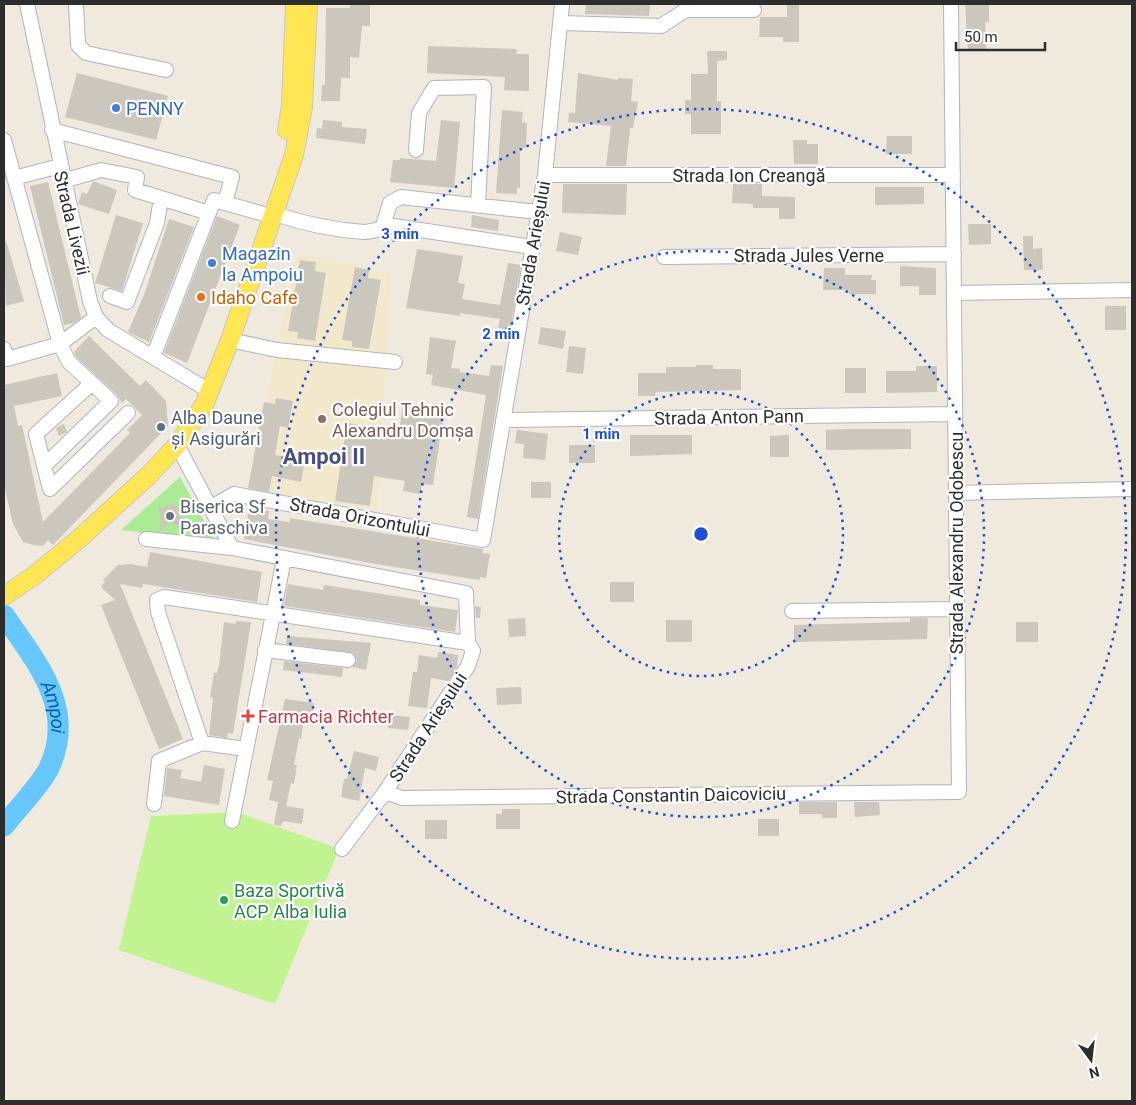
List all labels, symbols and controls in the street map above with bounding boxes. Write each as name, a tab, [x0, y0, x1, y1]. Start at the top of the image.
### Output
scale bar	[956, 20, 1045, 52]
text: 50 m	[964, 28, 998, 46]
place label: PENNY	[126, 98, 184, 119]
marker: PENNY	[110, 102, 122, 114]
street label: Strada Ion Creangă	[673, 165, 825, 186]
street label: Strada Livezii	[50, 169, 94, 277]
street label: Strada Arieșului	[512, 179, 555, 307]
text: 3 min	[381, 225, 419, 243]
place label: Magazin la Ampoiu	[222, 243, 303, 285]
street label: Strada Jules Verne	[734, 245, 884, 266]
marker: Magazin la Ampoiu	[206, 257, 218, 269]
place label: Idaho Cafe	[211, 287, 298, 308]
marker: Idaho Cafe	[195, 291, 207, 303]
text: 2 min	[482, 325, 520, 343]
place label: Colegiul Tehnic Alexandru Domșa	[332, 399, 474, 442]
street label: Strada Anton Pann	[654, 405, 804, 429]
place label: Alba Daune și Asigurări	[171, 407, 263, 450]
marker: Colegiul Tehnic Alexandru Domșa	[316, 413, 328, 425]
marker: Alba Daune și Asigurări	[155, 421, 167, 433]
text: 1 min	[582, 425, 620, 443]
street label: Strada Alexandru Odobescu	[946, 432, 967, 654]
district label: Ampoi II	[283, 444, 365, 469]
street label: Strada Orizontului	[288, 493, 432, 541]
place label: Biserica Sf Paraschiva	[180, 496, 268, 538]
marker: Biserica Sf Paraschiva	[164, 510, 176, 522]
centre of rings	[692, 525, 710, 543]
street label: Strada Arieșului	[385, 668, 472, 786]
water label: Ampoi	[36, 676, 70, 734]
place label: Farmacia Richter	[258, 706, 394, 727]
marker: Farmacia Richter	[242, 710, 254, 722]
street label: Strada Constantin Daicoviciu	[556, 782, 786, 808]
place label: Baza Sportivă ACP Alba Iulia	[234, 880, 347, 922]
marker: Baza Sportivă ACP Alba Iulia	[218, 894, 230, 906]
north arrow	[1066, 1035, 1116, 1085]
text: N	[1088, 1064, 1101, 1082]

